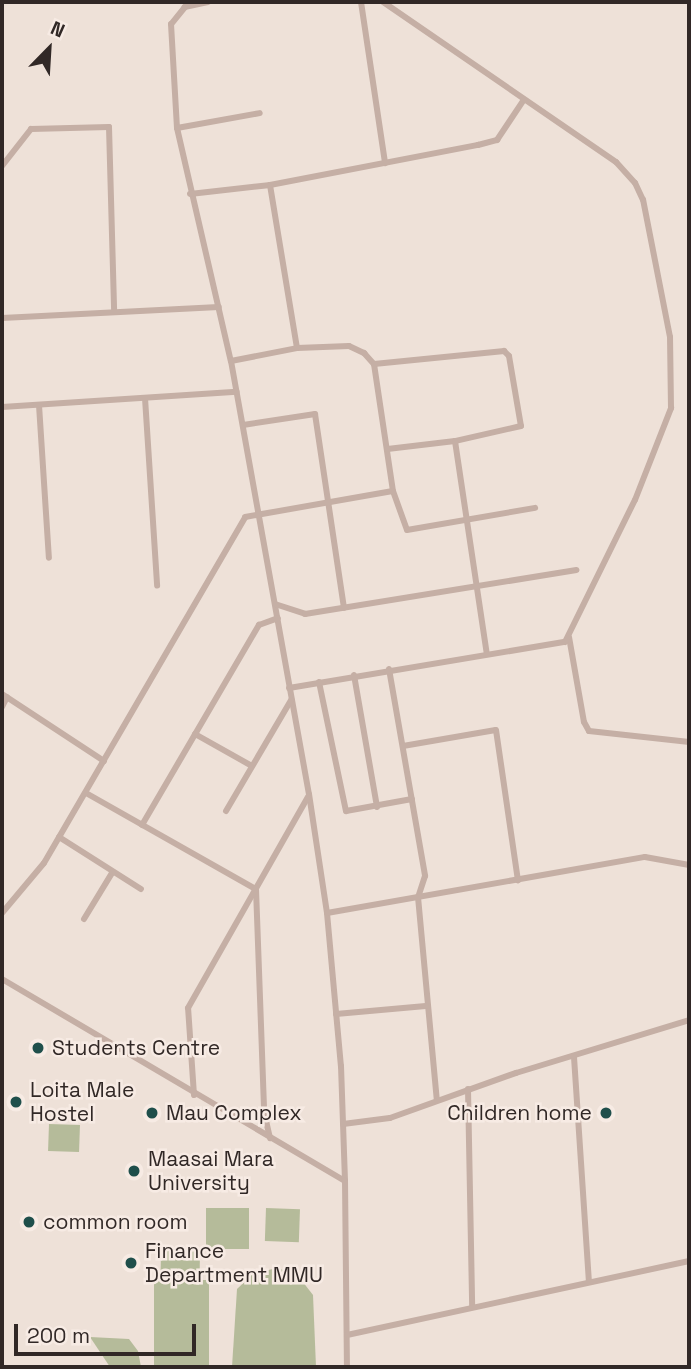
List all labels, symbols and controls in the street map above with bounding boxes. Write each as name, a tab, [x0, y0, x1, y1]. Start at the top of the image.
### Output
north arrow	[14, 14, 84, 84]
text: N	[47, 15, 69, 43]
place label: Students Centre	[52, 1035, 220, 1061]
marker: Students Centre	[30, 1040, 46, 1056]
place label: Loita Male Hostel	[30, 1077, 134, 1127]
marker: Loita Male Hostel	[8, 1094, 24, 1110]
place label: Mau Complex	[166, 1100, 302, 1126]
place label: Children home	[447, 1100, 592, 1126]
marker: Mau Complex	[144, 1105, 160, 1121]
marker: Children home	[598, 1105, 614, 1121]
place label: Maasai Mara University	[148, 1146, 274, 1196]
marker: Maasai Mara University	[126, 1163, 142, 1179]
place label: common room	[43, 1209, 187, 1235]
marker: common room	[21, 1214, 37, 1230]
place label: Finance Department MMU	[145, 1238, 323, 1288]
marker: Finance Department MMU	[123, 1255, 139, 1271]
scale bar	[18, 1310, 200, 1354]
text: 200 m	[27, 1322, 90, 1349]

